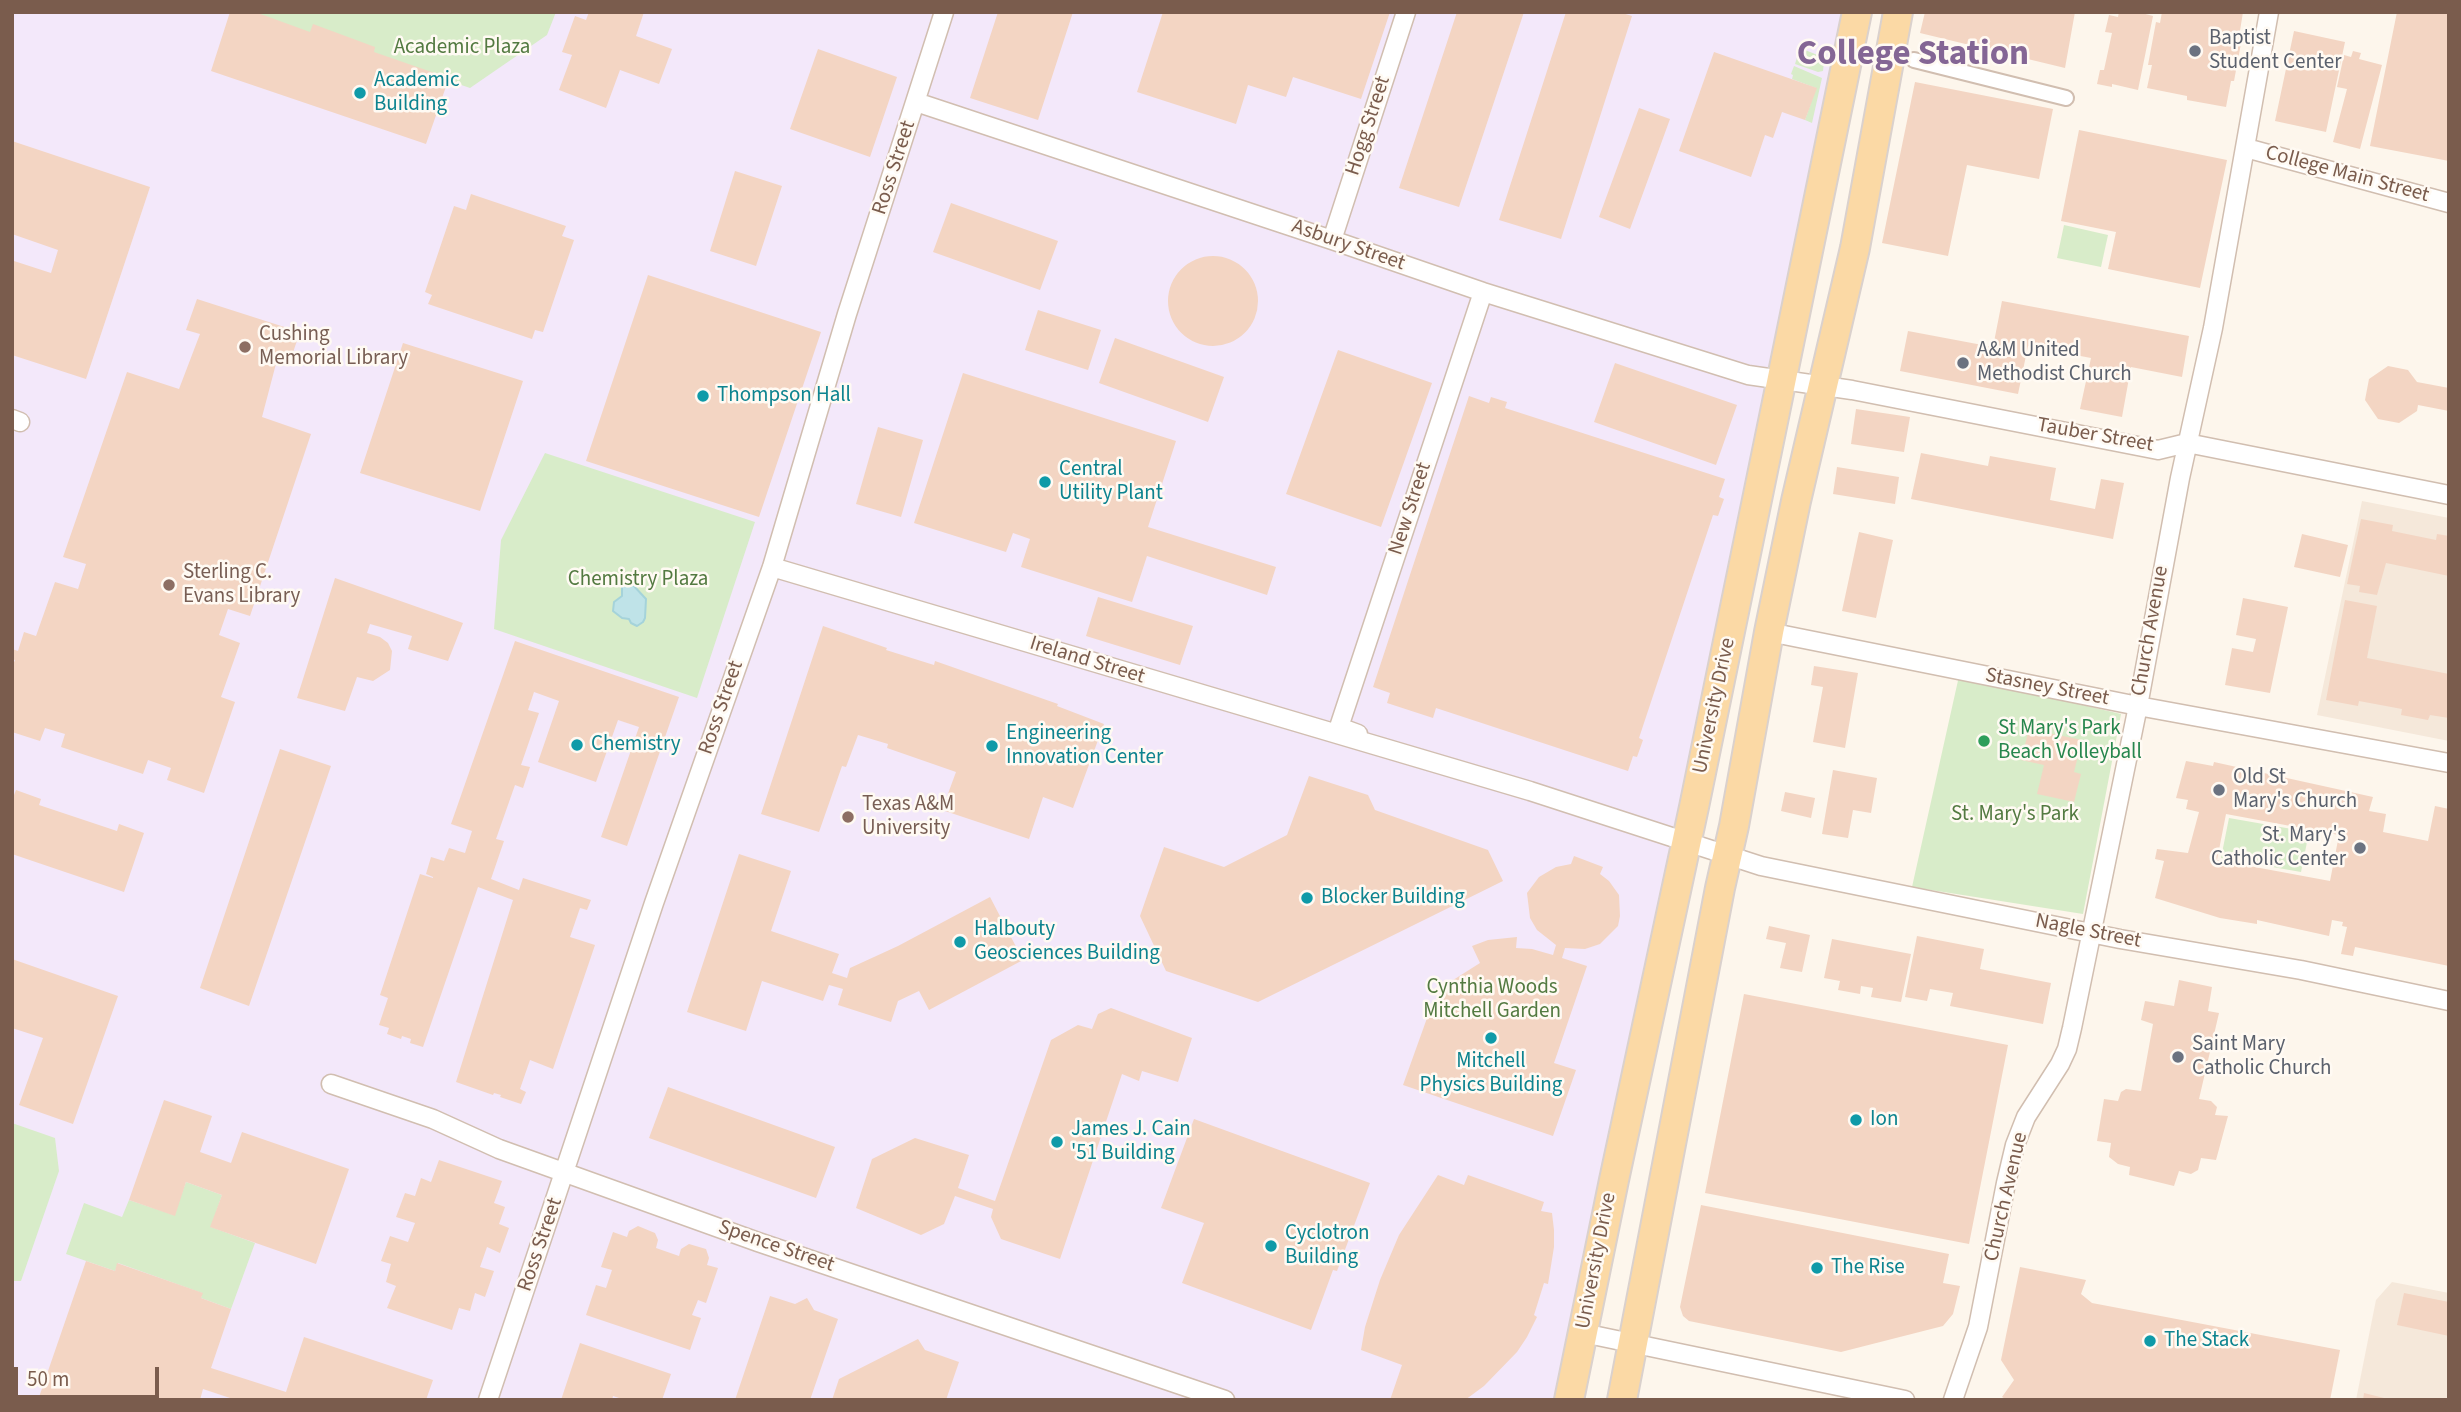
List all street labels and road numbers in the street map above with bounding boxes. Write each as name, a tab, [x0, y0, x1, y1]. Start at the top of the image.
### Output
street label: Hogg Street	[1341, 73, 1397, 179]
street label: Ross Street	[868, 118, 922, 218]
street label: College Main Street	[2262, 141, 2432, 209]
street label: Asbury Street	[1288, 215, 1408, 277]
street label: Tauber Street	[2035, 413, 2155, 459]
street label: New Street	[1384, 459, 1438, 559]
street label: Church Avenue	[2127, 564, 2175, 698]
street label: Ireland Street	[1026, 632, 1148, 690]
street label: University Drive	[1688, 636, 1742, 776]
street label: Ross Street	[694, 658, 750, 758]
street label: Stasney Street	[1983, 664, 2111, 712]
street label: Nagle Street	[2033, 909, 2143, 955]
street label: Church Avenue	[1980, 1130, 2034, 1264]
street label: University Drive	[1571, 1191, 1623, 1331]
street label: Ross Street	[513, 1195, 569, 1295]
street label: Spence Street	[715, 1215, 837, 1279]

